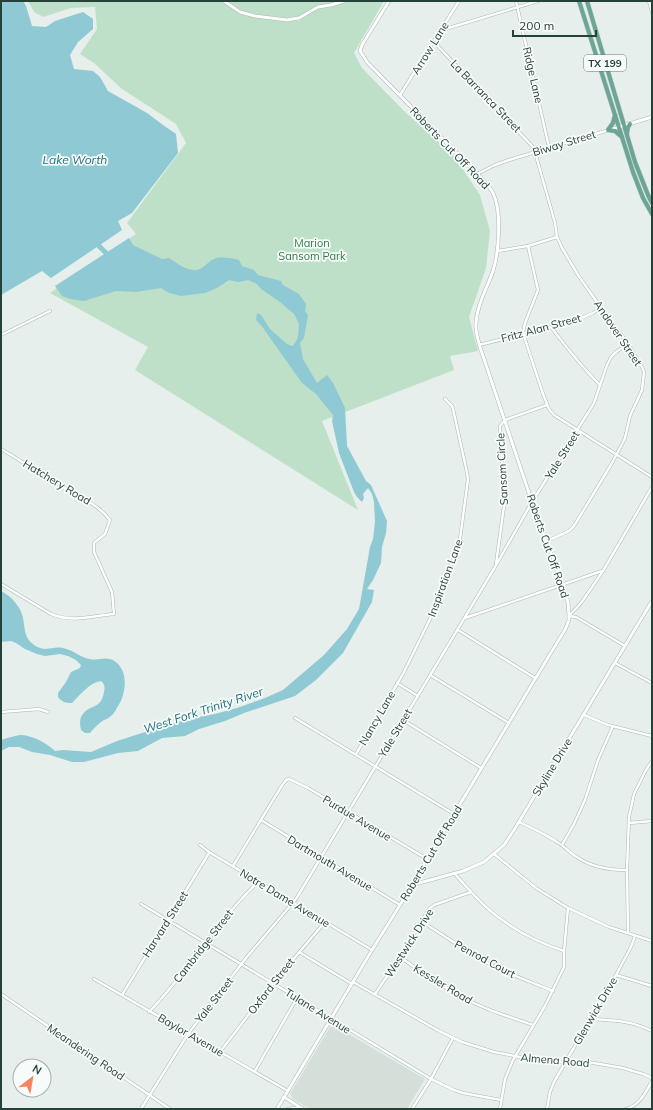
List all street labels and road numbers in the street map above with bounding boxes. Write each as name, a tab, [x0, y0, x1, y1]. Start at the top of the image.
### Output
street label: Arrow Lane	[408, 19, 452, 77]
street label: Ridge Lane	[520, 45, 546, 105]
road number: TX 199	[584, 55, 626, 71]
street label: La Barranca Street	[448, 57, 524, 135]
street label: Roberts Cut Off Road	[407, 104, 493, 192]
street label: Biway Street	[531, 127, 597, 159]
street label: Andover Street	[591, 297, 645, 369]
street label: Fritz Alan Street	[500, 311, 583, 345]
street label: Yale Street	[541, 428, 582, 483]
street label: Sansom Circle	[493, 433, 511, 505]
street label: Hatchery Road	[21, 456, 93, 508]
street label: Roberts Cut Off Road	[524, 492, 572, 600]
street label: Inspiration Lane	[424, 537, 466, 619]
street label: Nancy Lane	[356, 688, 398, 748]
street label: Yale Street	[374, 706, 415, 761]
street label: Skyline Drive	[529, 735, 575, 799]
street label: Purdue Avenue	[320, 792, 394, 844]
street label: Roberts Cut Off Road	[397, 803, 465, 903]
street label: Dartmouth Avenue	[285, 832, 375, 894]
street label: Notre Dame Avenue	[237, 866, 333, 930]
street label: Harvard Street	[139, 888, 191, 960]
street label: Cambridge Street	[170, 906, 236, 986]
street label: Westwick Drive	[381, 906, 437, 980]
street label: Penrod Court	[452, 937, 518, 981]
street label: Oxford Street	[245, 955, 298, 1017]
street label: Kessler Road	[411, 961, 475, 1007]
street label: Yale Street	[191, 974, 236, 1027]
street label: Glenwick Drive	[570, 975, 620, 1047]
street label: Tulane Avenue	[282, 985, 354, 1037]
street label: Baylor Avenue	[155, 1010, 227, 1060]
street label: Meandering Road	[45, 1021, 127, 1083]
street label: Almena Road	[520, 1050, 590, 1070]

